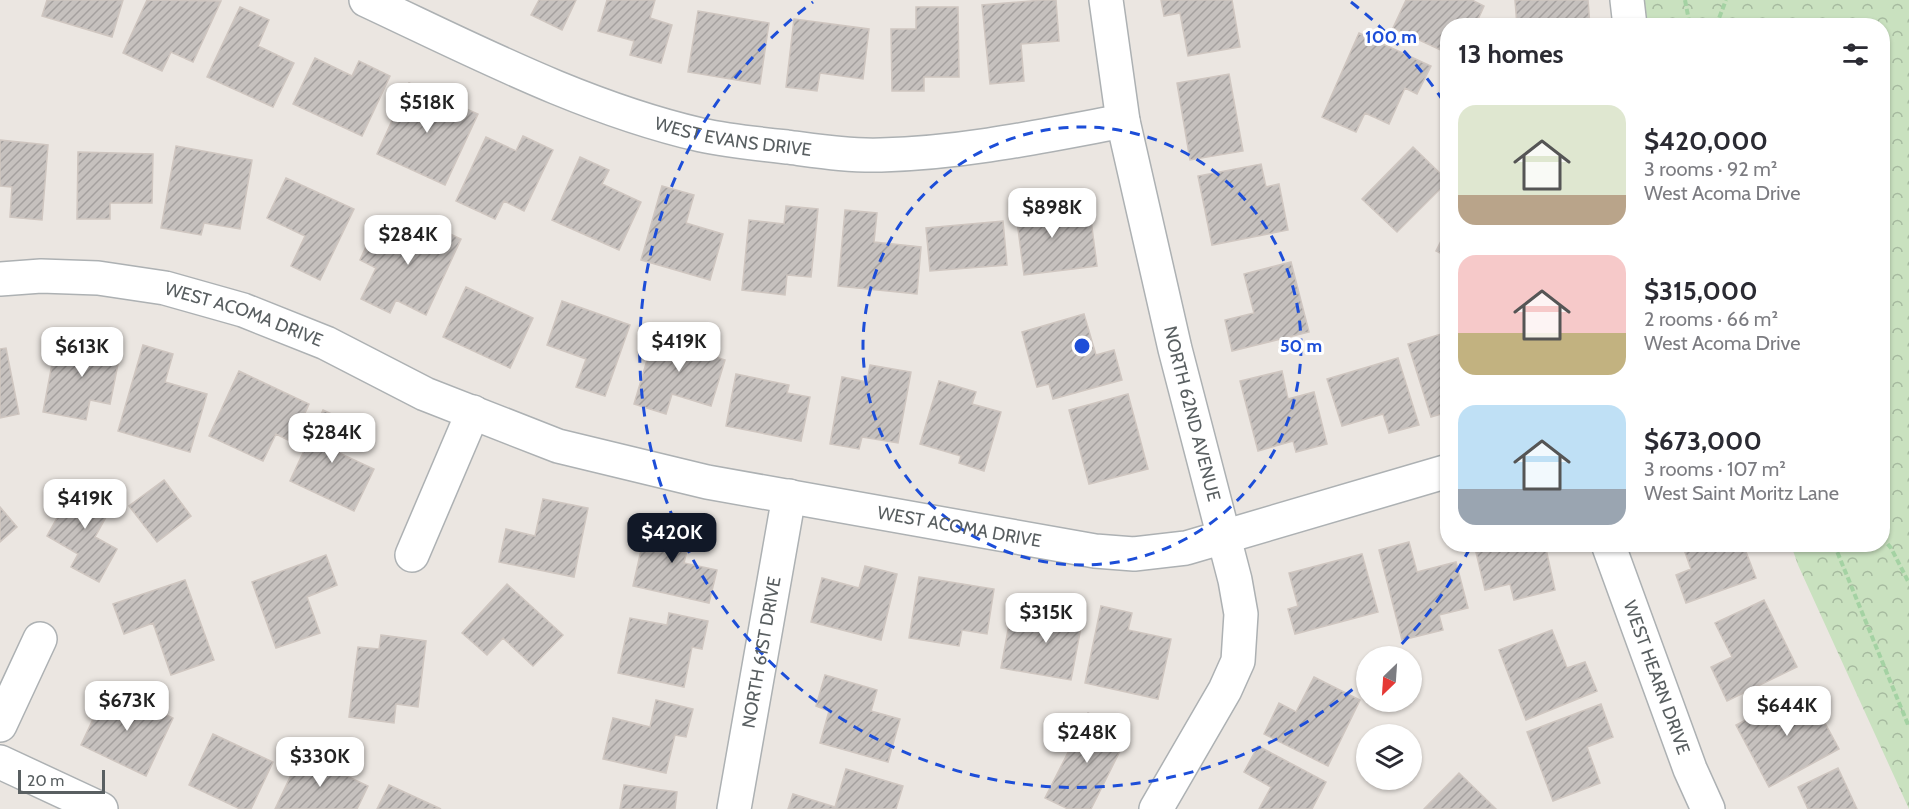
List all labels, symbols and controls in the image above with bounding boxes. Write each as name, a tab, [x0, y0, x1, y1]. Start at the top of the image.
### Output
text: 100 m	[1365, 26, 1417, 48]
text: 13 homes	[1458, 38, 1564, 70]
icon: filters	[1839, 38, 1872, 71]
pin: $518K	[385, 83, 469, 134]
text: $518K	[400, 90, 454, 114]
street label: WEST EVANS DRIVE	[652, 112, 813, 161]
text: $420,000	[1644, 125, 1768, 157]
icon: home	[1506, 129, 1578, 201]
text: 3 rooms · 92 m²	[1644, 157, 1777, 181]
text: West Acoma Drive	[1644, 181, 1800, 205]
pin: $898K	[1010, 188, 1094, 239]
text: $898K	[1022, 195, 1082, 219]
pin: $284K	[366, 215, 450, 266]
text: $284K	[378, 222, 438, 246]
text: $315,000	[1644, 275, 1758, 307]
street label: WEST ACOMA DRIVE	[162, 277, 326, 352]
icon: home	[1506, 279, 1578, 351]
text: 2 rooms · 66 m²	[1644, 307, 1778, 331]
pin: $419K	[637, 322, 721, 373]
street label: NORTH 62ND AVENUE	[1159, 324, 1225, 504]
pin: $613K	[40, 327, 124, 378]
text: $419K	[651, 329, 707, 353]
text: West Acoma Drive	[1644, 331, 1800, 355]
text: $613K	[55, 334, 109, 358]
text: 50 m	[1280, 335, 1322, 357]
centre of rings	[1072, 336, 1092, 356]
pin: $284K	[290, 413, 374, 464]
text: $284K	[302, 420, 362, 444]
text: $673,000	[1644, 425, 1762, 457]
icon: home	[1506, 429, 1578, 501]
text: 3 rooms · 107 m²	[1644, 457, 1786, 481]
pin: $419K	[43, 479, 127, 530]
text: West Saint Moritz Lane	[1644, 481, 1839, 505]
text: $419K	[57, 486, 113, 510]
street label: WEST ACOMA DRIVE	[876, 502, 1043, 552]
pin: $420K	[630, 513, 714, 564]
text: $420K	[641, 520, 703, 544]
street label: NORTH 61ST DRIVE	[737, 575, 786, 730]
pin: $315K	[1004, 593, 1088, 644]
street label: WEST HEARN DRIVE	[1619, 597, 1695, 757]
text: $315K	[1019, 600, 1073, 624]
north arrow	[1356, 646, 1422, 712]
map controls	[1356, 646, 1422, 790]
pin: $673K	[85, 681, 169, 732]
pin: $644K	[1745, 686, 1829, 737]
text: $673K	[99, 688, 155, 712]
text: $644K	[1757, 693, 1817, 717]
pin: $248K	[1045, 713, 1129, 764]
text: $248K	[1057, 720, 1117, 744]
button: layers	[1356, 724, 1422, 790]
pin: $330K	[278, 737, 362, 788]
text: $330K	[290, 744, 350, 768]
scale bar	[18, 767, 105, 794]
text: 20 m	[27, 771, 64, 790]

